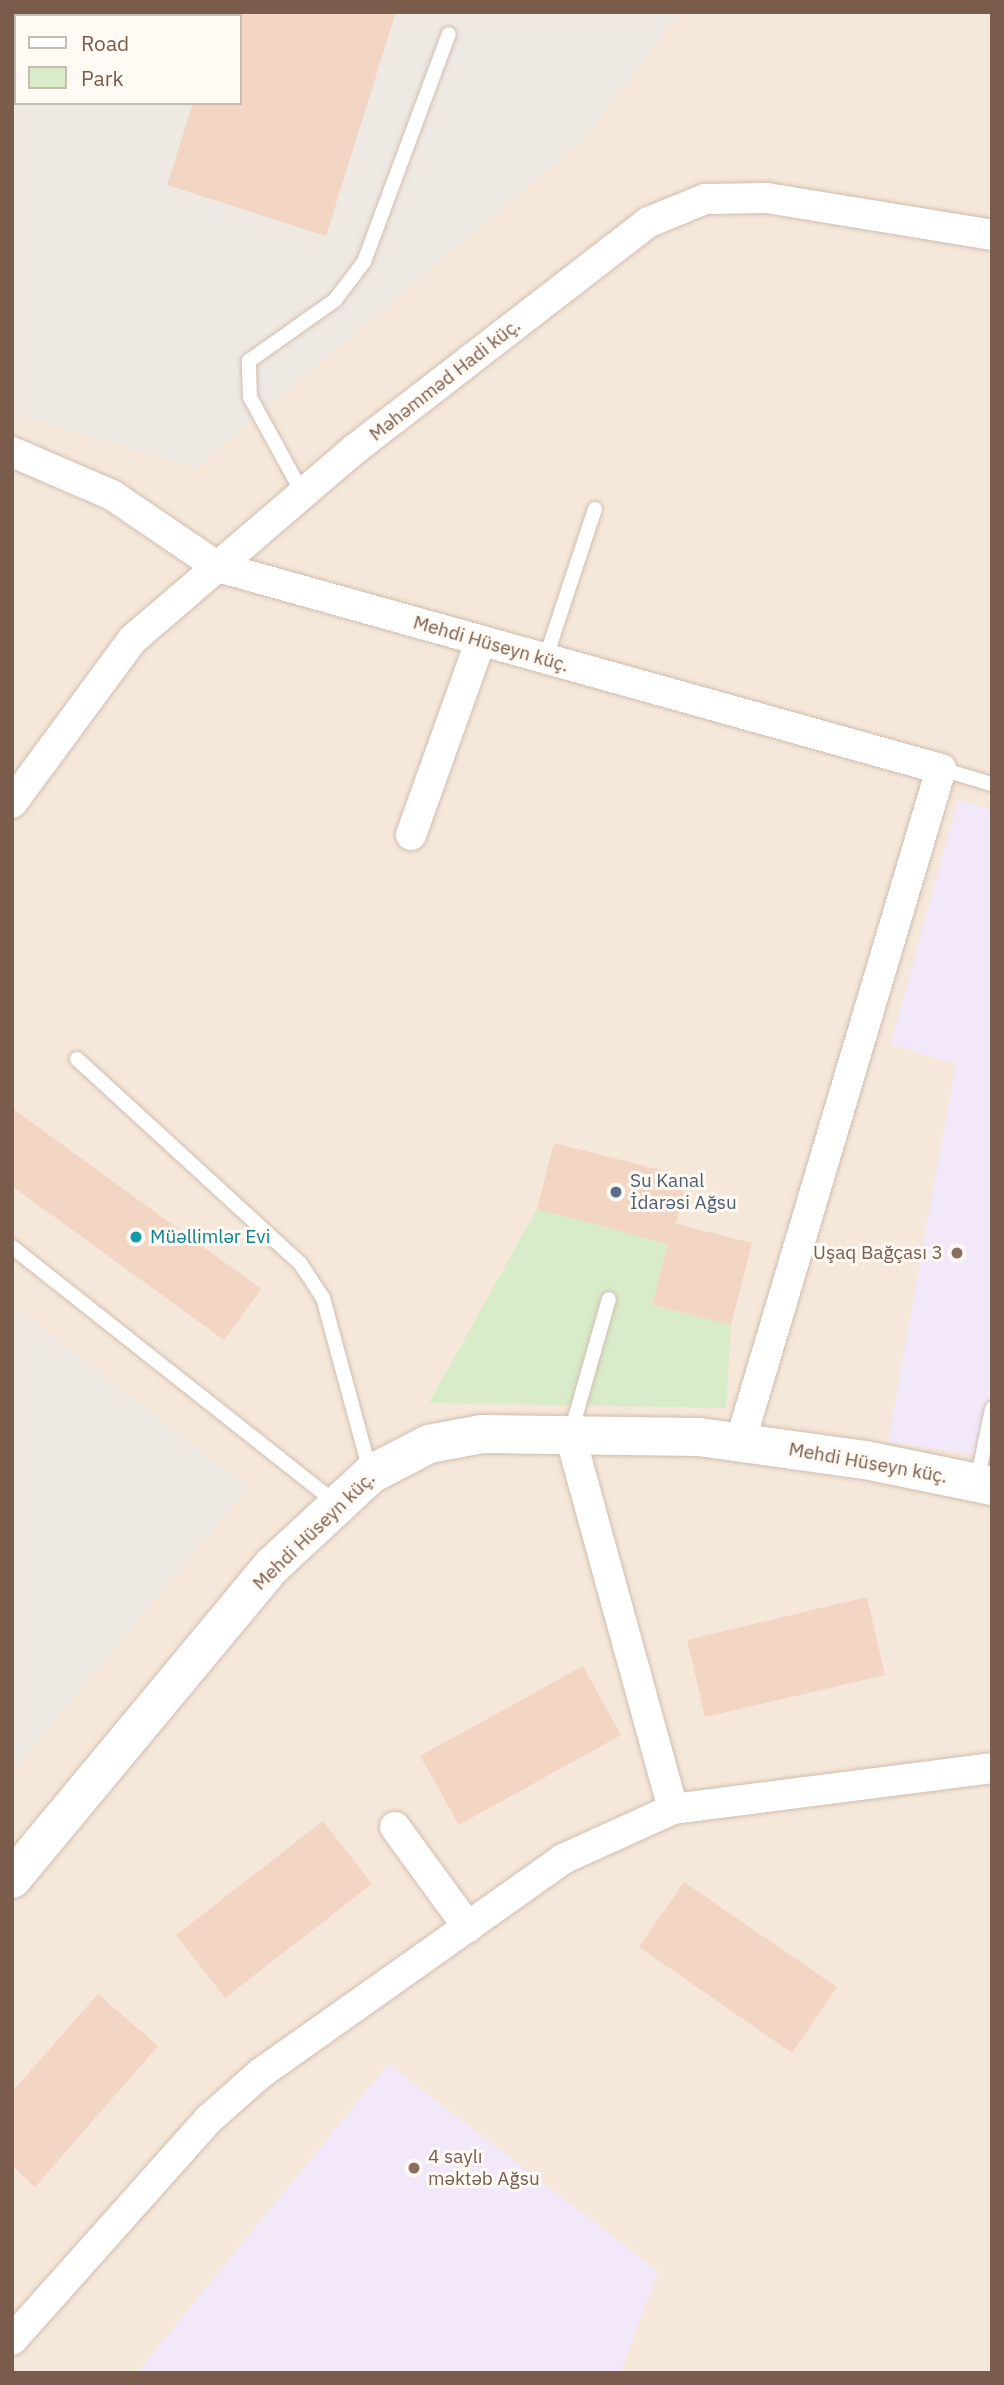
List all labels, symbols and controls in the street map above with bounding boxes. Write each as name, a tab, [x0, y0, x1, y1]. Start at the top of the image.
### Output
legend	[14, 14, 242, 105]
text: Road	[81, 29, 129, 57]
text: Park	[81, 64, 124, 92]
street label: Məhəmməd Hadi küç.	[365, 314, 525, 446]
street label: Mehdi Hüseyn küç.	[411, 611, 571, 677]
place label: Su Kanal İdarəsi Ağsu	[630, 1170, 737, 1214]
marker: Su Kanal İdarəsi Ağsu	[608, 1184, 624, 1200]
place label: Müəllimlər Evi	[150, 1226, 270, 1248]
marker: Müəllimlər Evi	[128, 1229, 144, 1245]
place label: Uşaq Bağçası 3	[813, 1242, 943, 1264]
marker: Uşaq Bağçası 3	[949, 1245, 965, 1261]
street label: Mehdi Hüseyn küç.	[787, 1438, 949, 1488]
street label: Mehdi Hüseyn küç.	[248, 1467, 380, 1595]
place label: 4 saylı məktəb Ağsu	[428, 2146, 540, 2190]
marker: 4 saylı məktəb Ağsu	[406, 2160, 422, 2176]

